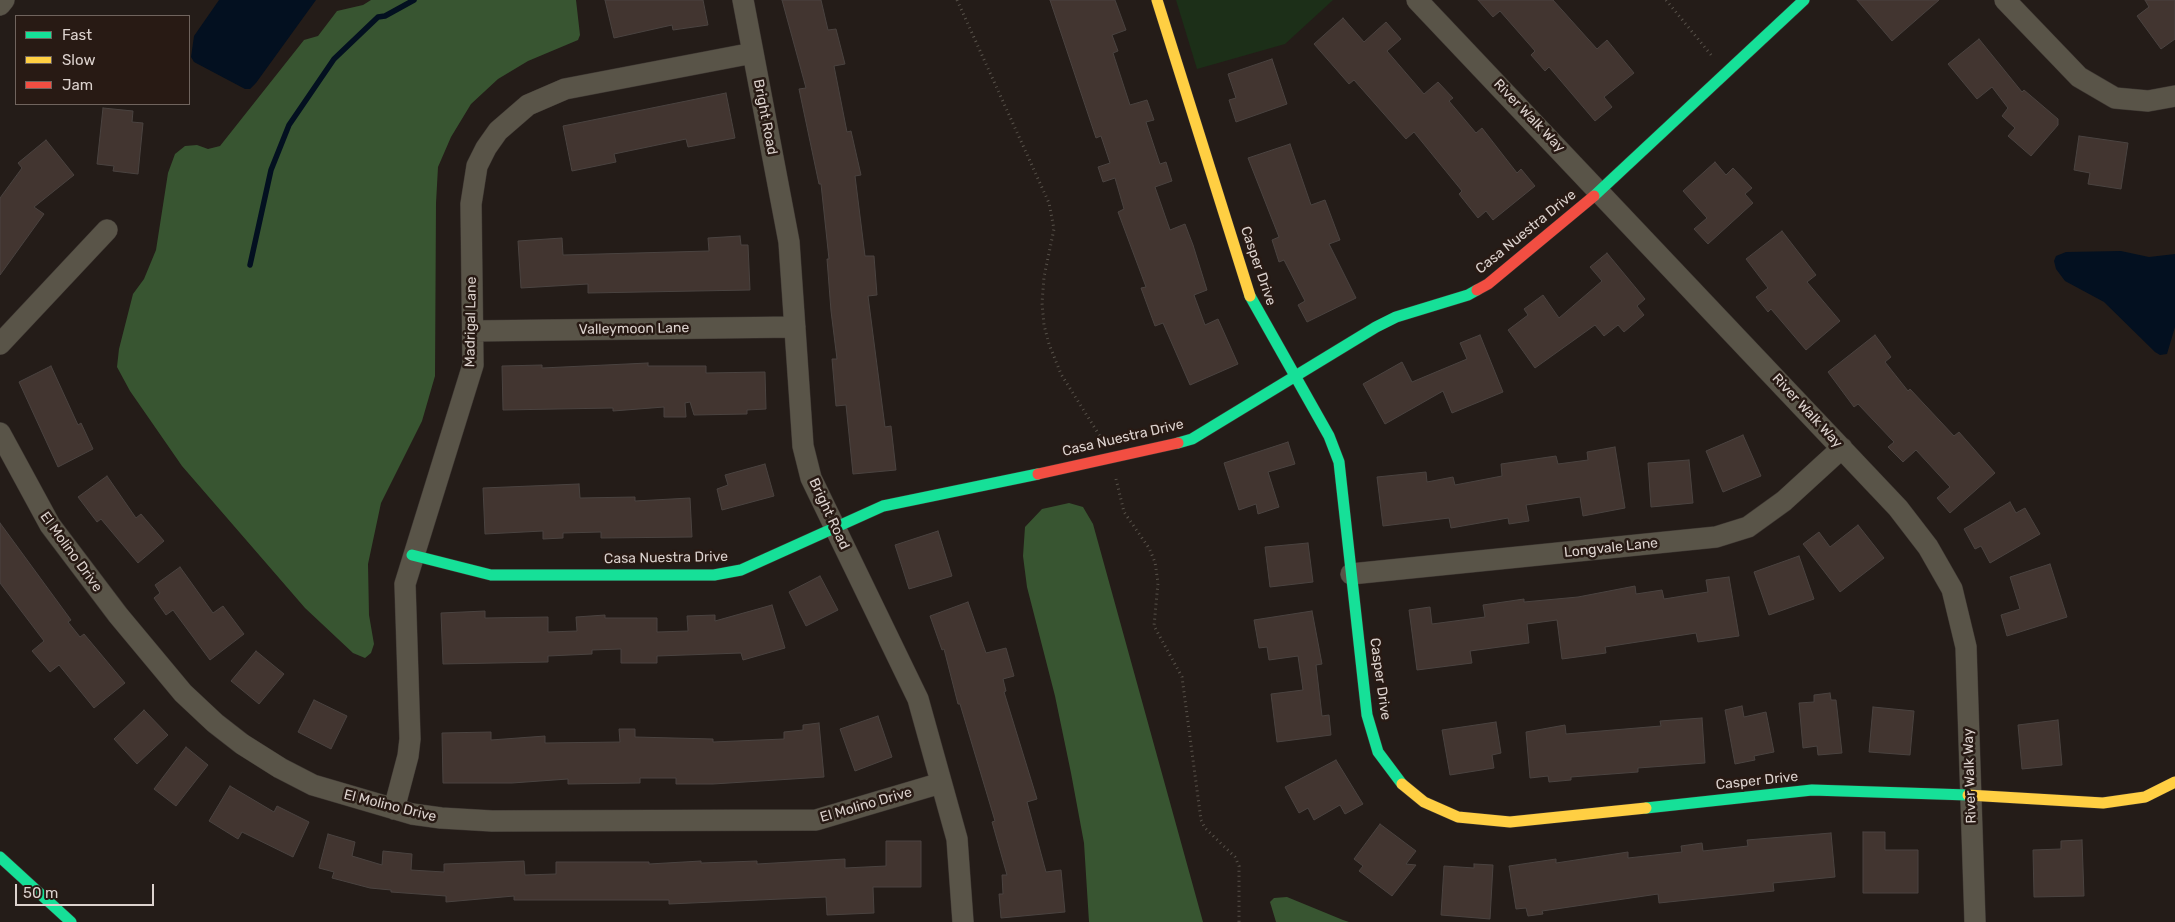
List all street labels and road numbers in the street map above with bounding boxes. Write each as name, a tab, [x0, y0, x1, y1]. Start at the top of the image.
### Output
street label: River Walk Way	[1490, 76, 1568, 156]
street label: Bright Road	[749, 78, 781, 156]
street label: Casa Nuestra Drive	[1473, 186, 1579, 278]
street label: Casper Drive	[1237, 224, 1279, 308]
street label: Madrigal Lane	[462, 276, 480, 368]
street label: Valleymoon Lane	[579, 320, 689, 338]
street label: River Walk Way	[1768, 370, 1846, 452]
street label: Casa Nuestra Drive	[1061, 416, 1185, 460]
street label: Bright Road	[805, 476, 853, 552]
street label: El Molino Drive	[36, 509, 106, 595]
street label: Longvale Lane	[1563, 535, 1659, 561]
street label: Casa Nuestra Drive	[604, 549, 728, 567]
street label: Casper Drive	[1366, 637, 1394, 721]
street label: River Walk Way	[1960, 728, 1980, 824]
street label: Casper Drive	[1715, 768, 1799, 794]
street label: El Molino Drive	[818, 784, 914, 826]
street label: El Molino Drive	[342, 786, 438, 826]

